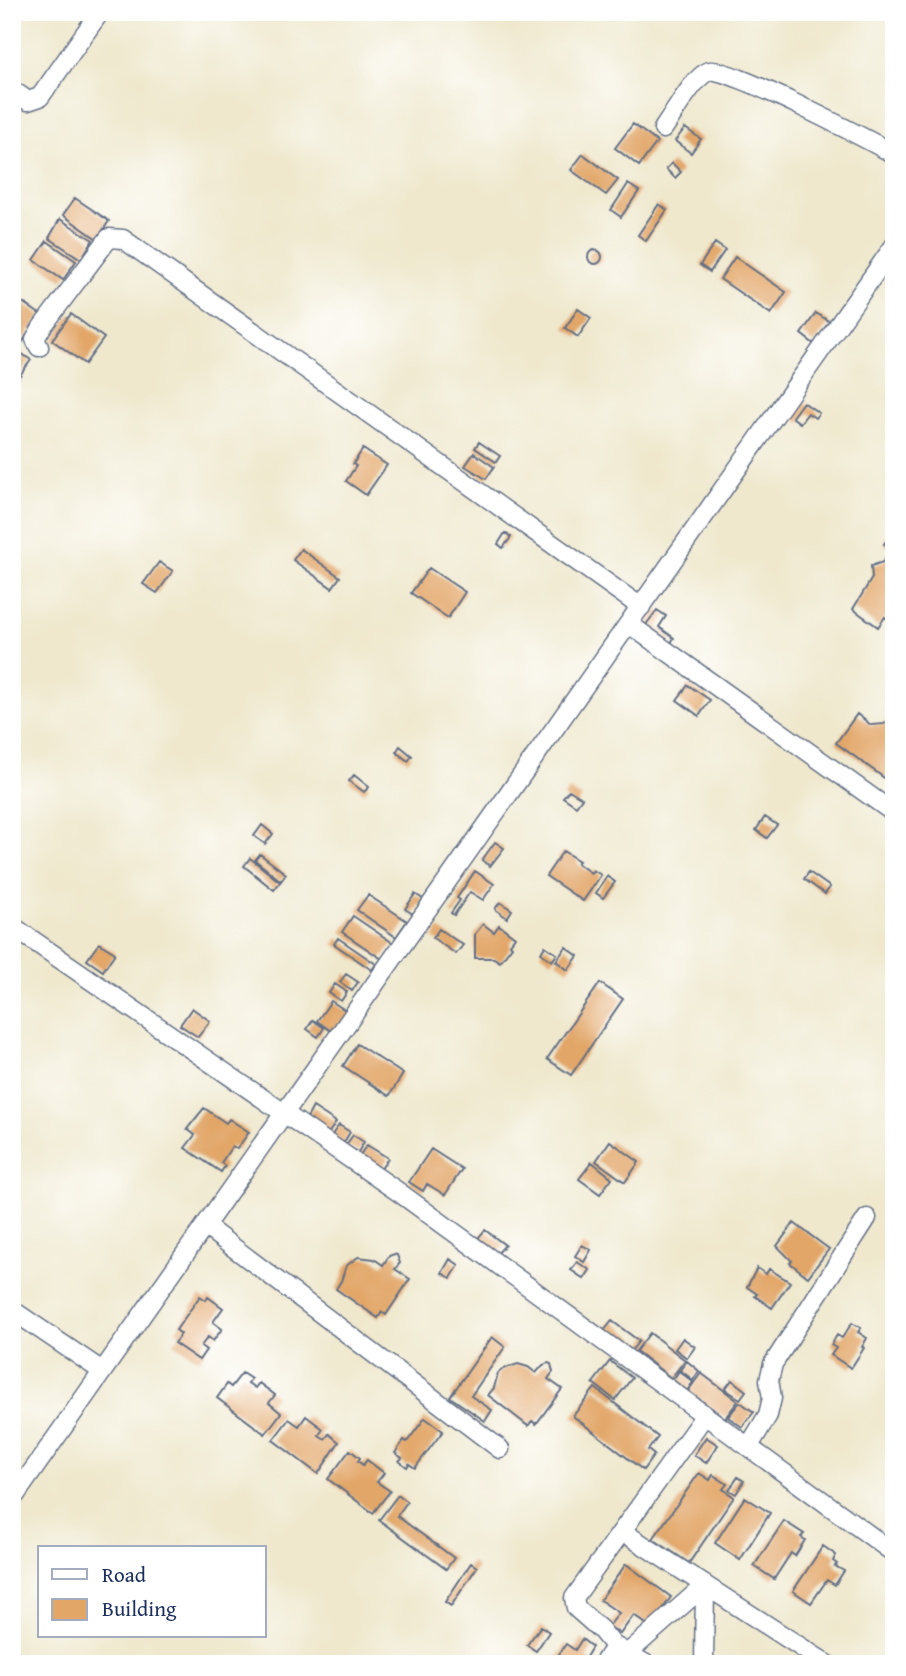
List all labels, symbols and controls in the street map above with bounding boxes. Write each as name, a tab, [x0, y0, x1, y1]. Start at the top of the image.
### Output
legend	[38, 1546, 266, 1638]
text: Road	[102, 1559, 147, 1590]
text: Building	[102, 1593, 177, 1624]

